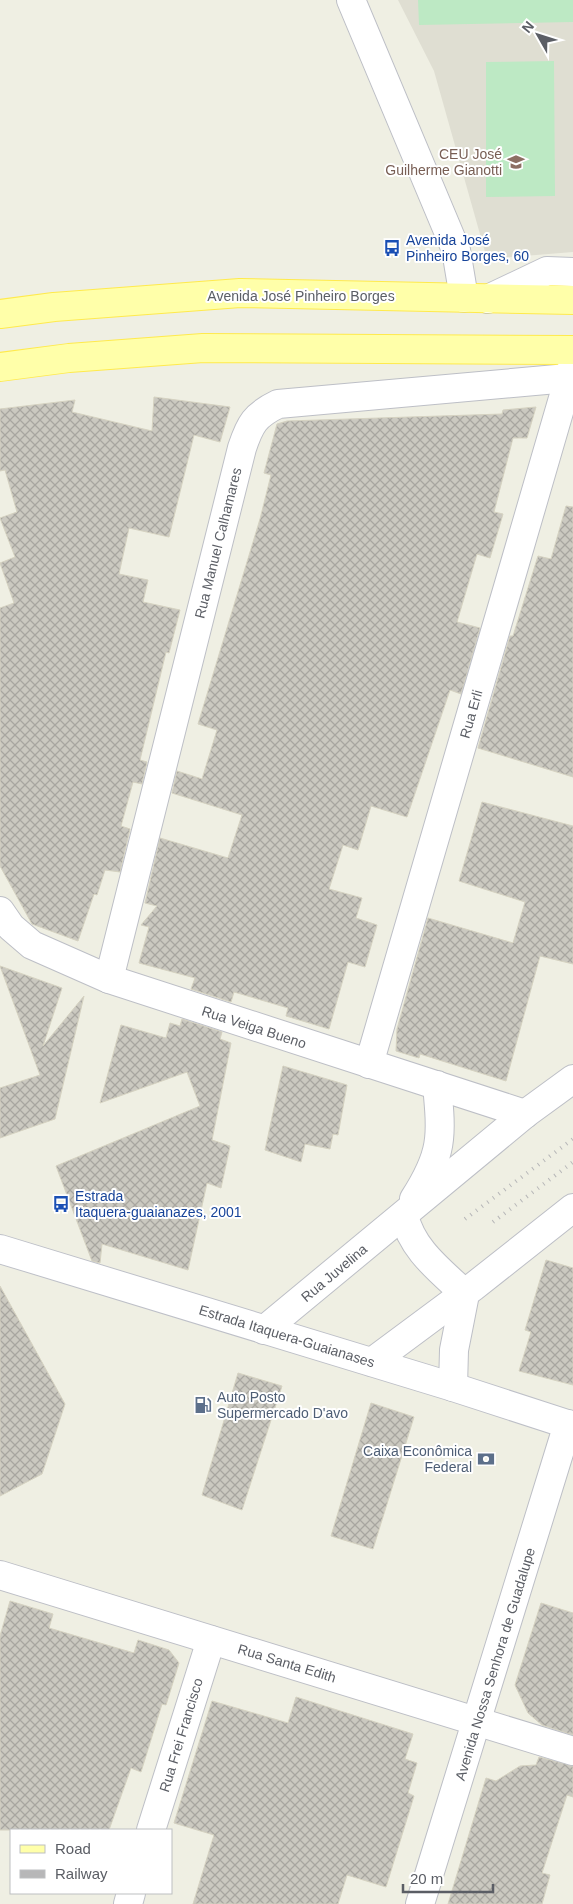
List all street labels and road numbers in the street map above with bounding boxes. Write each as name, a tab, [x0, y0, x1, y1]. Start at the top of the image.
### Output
street label: Avenida José Pinheiro Borges	[207, 288, 395, 304]
street label: Rua Manuel Calhamares	[192, 466, 244, 620]
street label: Rua Erli	[456, 688, 486, 740]
street label: Rua Veiga Bueno	[200, 1003, 308, 1052]
street label: Rua Juvelina	[298, 1241, 370, 1305]
street label: Estrada Itaquera-Guaianases	[197, 1302, 377, 1370]
street label: Avenida Nossa Senhora de Guadalupe	[452, 1545, 538, 1782]
street label: Rua Santa Edith	[236, 1640, 338, 1686]
street label: Rua Frei Francisco	[156, 1676, 206, 1794]

